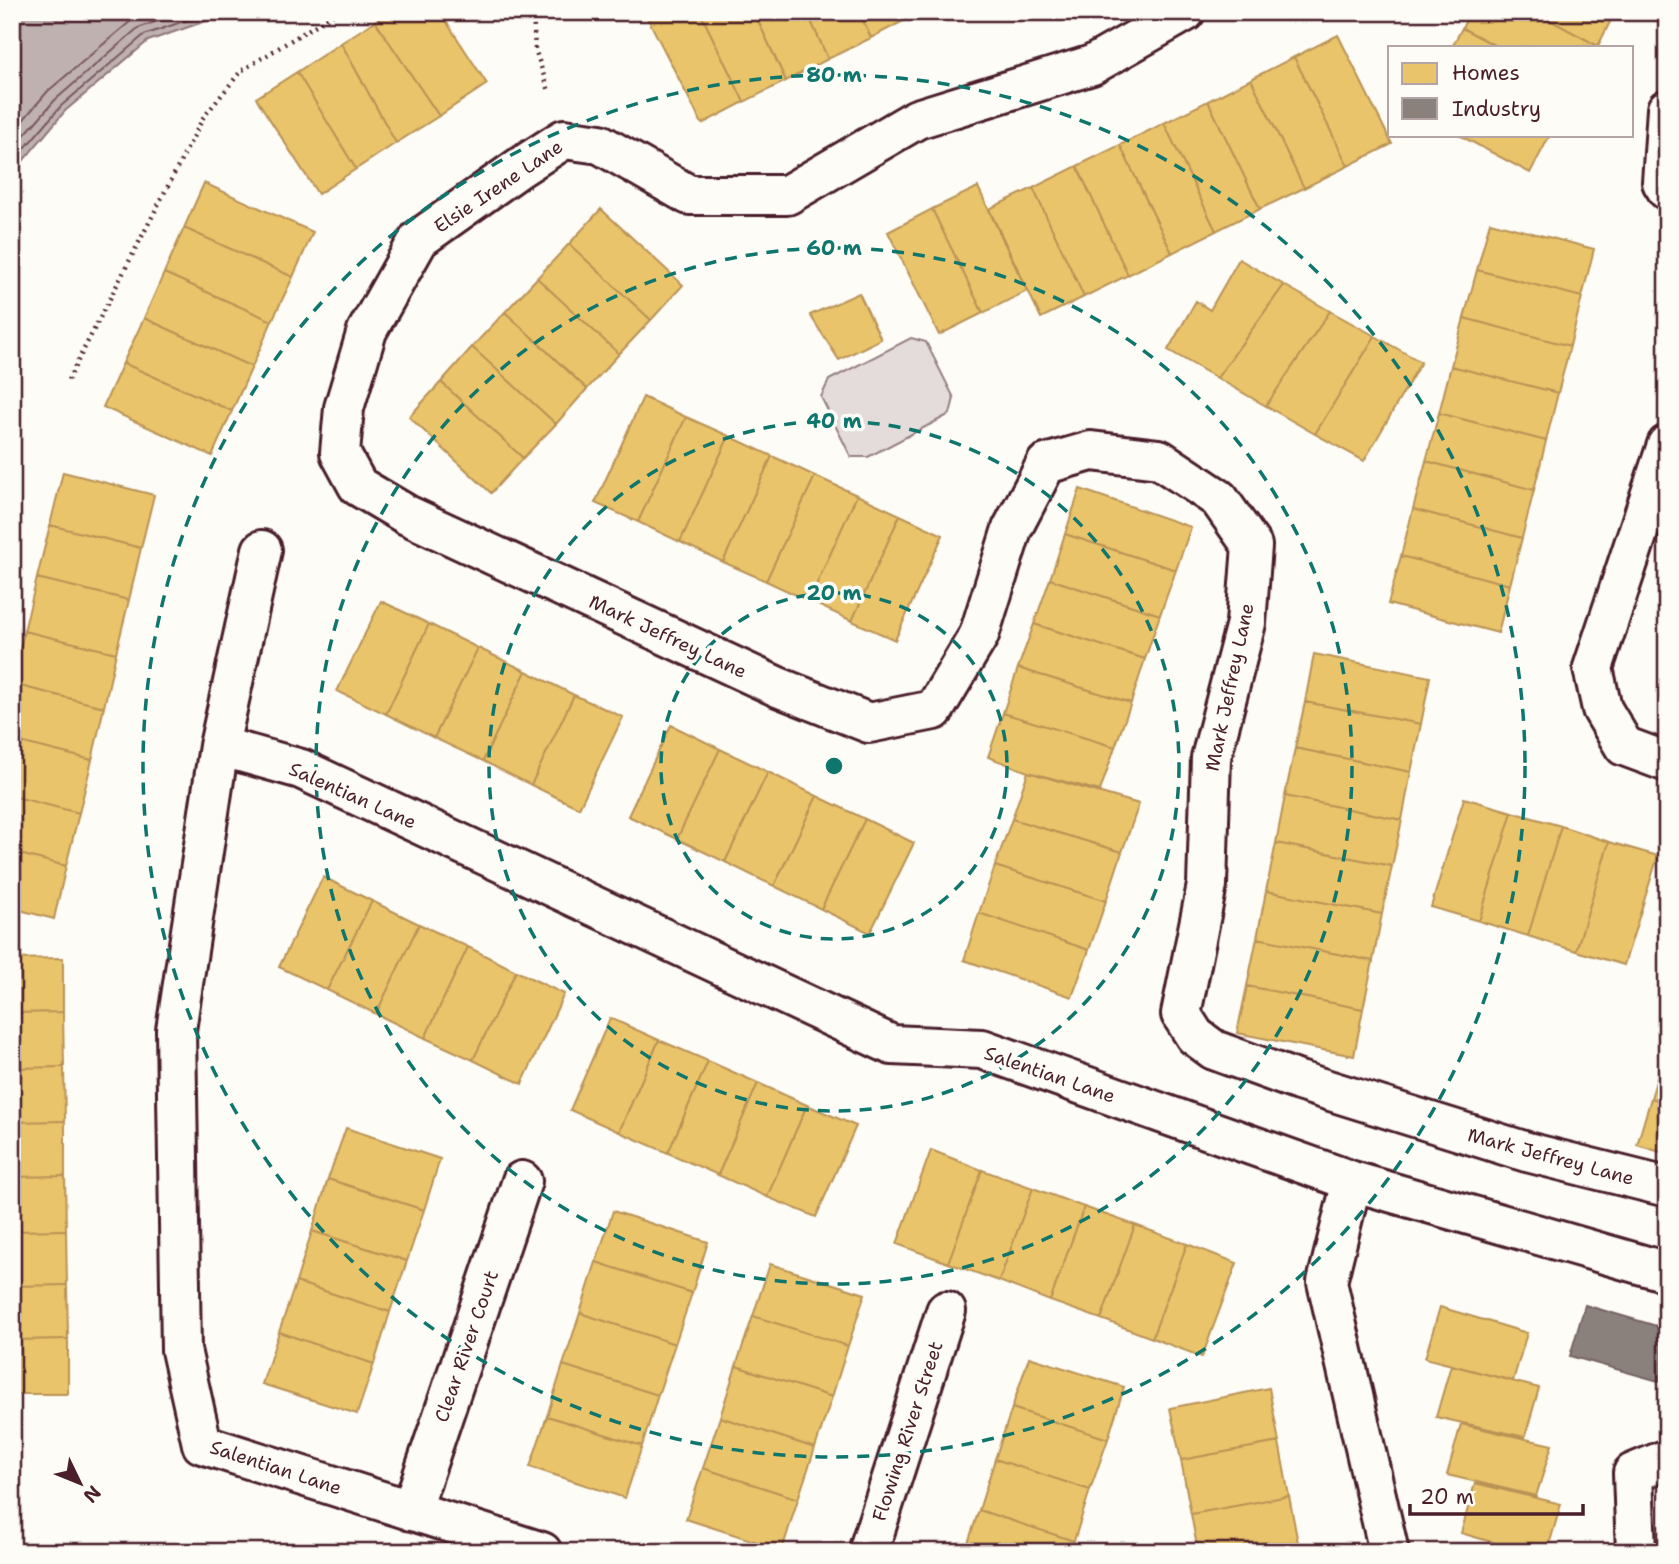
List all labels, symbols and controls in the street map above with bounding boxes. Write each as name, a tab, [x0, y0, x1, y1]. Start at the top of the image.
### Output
legend	[1388, 46, 1634, 136]
text: Homes	[1452, 59, 1520, 87]
text: 80 m	[806, 61, 862, 89]
text: Industry	[1452, 95, 1541, 123]
street label: Elsie Irene Lane	[429, 134, 567, 239]
text: 60 m	[806, 234, 862, 262]
text: 40 m	[806, 407, 862, 435]
text: 20 m	[806, 579, 862, 607]
street label: Mark Jeffrey Lane	[585, 589, 751, 684]
street label: Mark Jeffrey Lane	[1199, 601, 1260, 773]
centre of rings	[822, 754, 846, 778]
street label: Salentian Lane	[285, 756, 420, 835]
street label: Salentian Lane	[981, 1040, 1119, 1109]
street label: Mark Jeffrey Lane	[1465, 1122, 1637, 1191]
street label: Clear River Court	[429, 1267, 504, 1425]
street label: Flowing River Street	[867, 1338, 948, 1524]
street label: Salentian Lane	[207, 1434, 345, 1501]
north arrow	[46, 1448, 116, 1518]
scale bar	[1410, 1473, 1583, 1517]
text: N	[78, 1480, 106, 1508]
text: 20 m	[1420, 1483, 1474, 1511]

